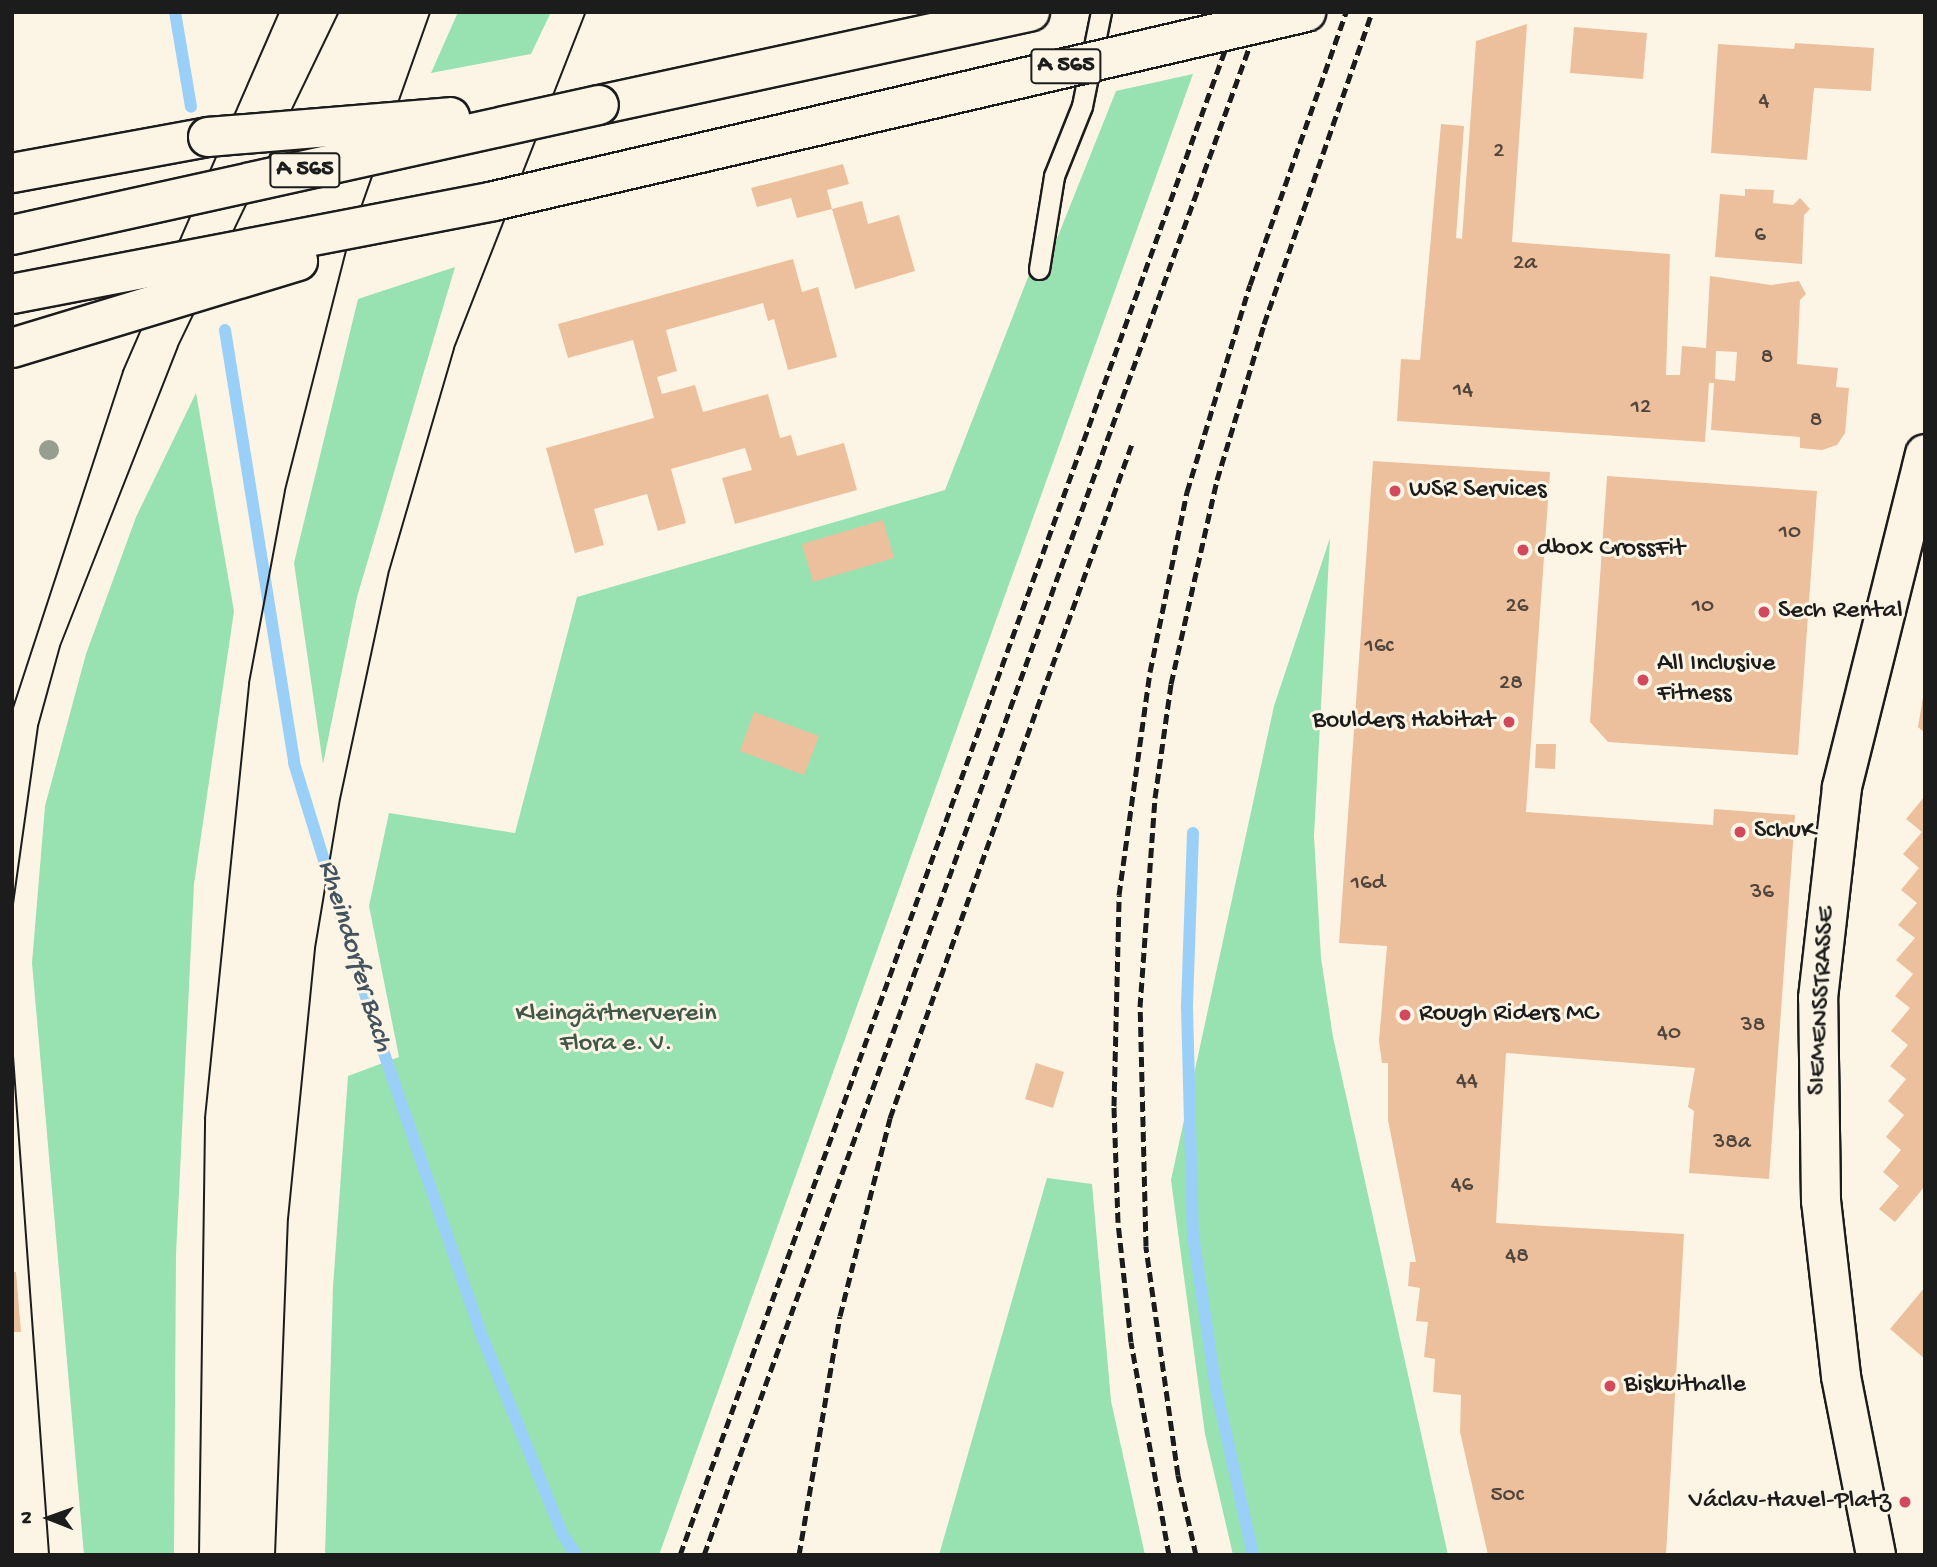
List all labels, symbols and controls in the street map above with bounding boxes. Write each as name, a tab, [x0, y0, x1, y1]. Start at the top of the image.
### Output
road number: A 565	[1029, 46, 1103, 86]
house number: 4	[1759, 88, 1769, 116]
house number: 2	[1493, 138, 1505, 166]
road number: A 565	[268, 150, 342, 190]
house number: 6	[1754, 222, 1766, 250]
house number: 2a	[1513, 250, 1537, 278]
house number: 8	[1761, 344, 1773, 372]
house number: 14	[1453, 377, 1473, 405]
house number: 12	[1631, 394, 1651, 422]
house number: 8	[1810, 407, 1822, 435]
place label: WSR Services	[1409, 475, 1547, 507]
marker: WSR Services	[1387, 483, 1403, 499]
house number: 10	[1779, 519, 1801, 547]
place label: dbox CrossFit	[1537, 534, 1685, 566]
marker: dbox CrossFit	[1515, 542, 1531, 558]
house number: 26	[1506, 593, 1528, 621]
house number: 10	[1692, 593, 1714, 621]
place label: Sech Rental	[1778, 596, 1903, 628]
marker: Sech Rental	[1756, 604, 1772, 620]
house number: 16c	[1365, 633, 1393, 661]
place label: All Inclusive Fitness	[1657, 649, 1775, 710]
house number: 28	[1499, 670, 1523, 698]
marker: All Inclusive Fitness	[1635, 672, 1651, 688]
place label: Boulders Habitat	[1312, 706, 1495, 738]
marker: Boulders Habitat	[1501, 714, 1517, 730]
place label: SchuK	[1754, 816, 1815, 848]
marker: SchuK	[1732, 824, 1748, 840]
water label: Rheindorfer Bach	[309, 856, 399, 1056]
house number: 16d	[1351, 870, 1385, 898]
house number: 36	[1750, 879, 1774, 907]
street label: SIEMENSSTRASSE	[1802, 906, 1844, 1096]
park label: Kleingärtnerverein Flora e. V.	[516, 999, 716, 1060]
place label: Rough Riders MC	[1419, 999, 1598, 1031]
marker: Rough Riders MC	[1397, 1007, 1413, 1023]
house number: 38	[1741, 1012, 1765, 1040]
house number: 40	[1657, 1020, 1681, 1048]
house number: 44	[1456, 1068, 1478, 1096]
house number: 38a	[1713, 1129, 1751, 1157]
house number: 46	[1451, 1172, 1473, 1200]
house number: 48	[1505, 1243, 1529, 1271]
place label: Biskuithalle	[1624, 1370, 1746, 1402]
marker: Biskuithalle	[1602, 1378, 1618, 1394]
house number: 50c	[1491, 1482, 1523, 1510]
north arrow	[14, 1483, 84, 1553]
place label: Václav-Havel-Platz	[1689, 1486, 1891, 1518]
marker: Václav-Havel-Platz	[1897, 1494, 1913, 1510]
text: N	[16, 1511, 39, 1524]

